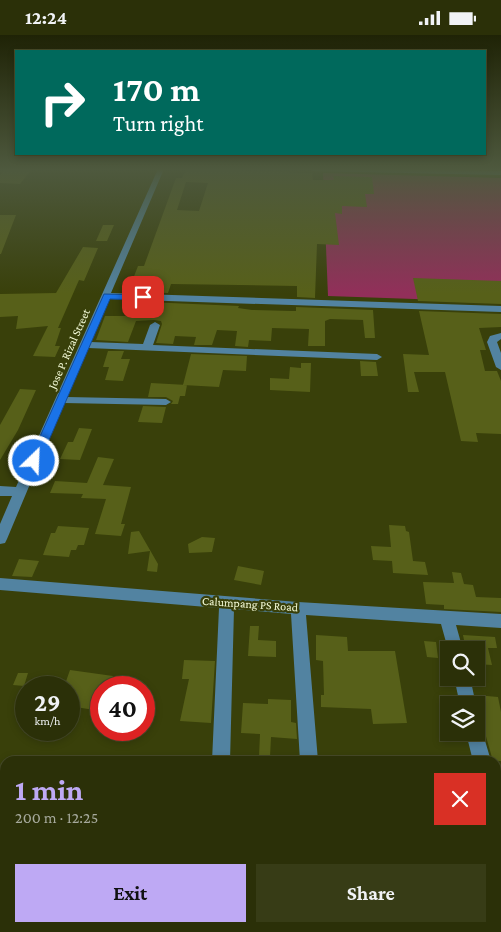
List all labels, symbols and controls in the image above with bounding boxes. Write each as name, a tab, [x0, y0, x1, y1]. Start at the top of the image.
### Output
text: 12:24	[25, 7, 67, 28]
icon: right	[30, 70, 95, 135]
text: 170 m	[113, 70, 200, 109]
text: Turn right	[113, 111, 204, 136]
pin	[122, 276, 164, 318]
icon: arrive	[129, 283, 157, 311]
street label: Jose P. Rizal Street	[45, 306, 93, 392]
position arrow	[7, 434, 59, 486]
street label: Calumpang PS Road	[201, 594, 299, 614]
map controls	[440, 641, 485, 741]
button: search	[440, 641, 485, 686]
speed limit sign: 40	[90, 676, 155, 741]
text: 29	[34, 689, 61, 716]
button: layers	[440, 696, 485, 741]
text: km/h	[35, 714, 60, 728]
text: 1 min	[15, 773, 83, 806]
button: close	[434, 773, 486, 825]
text: 200 m · 12:25	[15, 809, 98, 826]
button: Exit	[15, 864, 246, 922]
button: Share	[256, 864, 486, 922]

